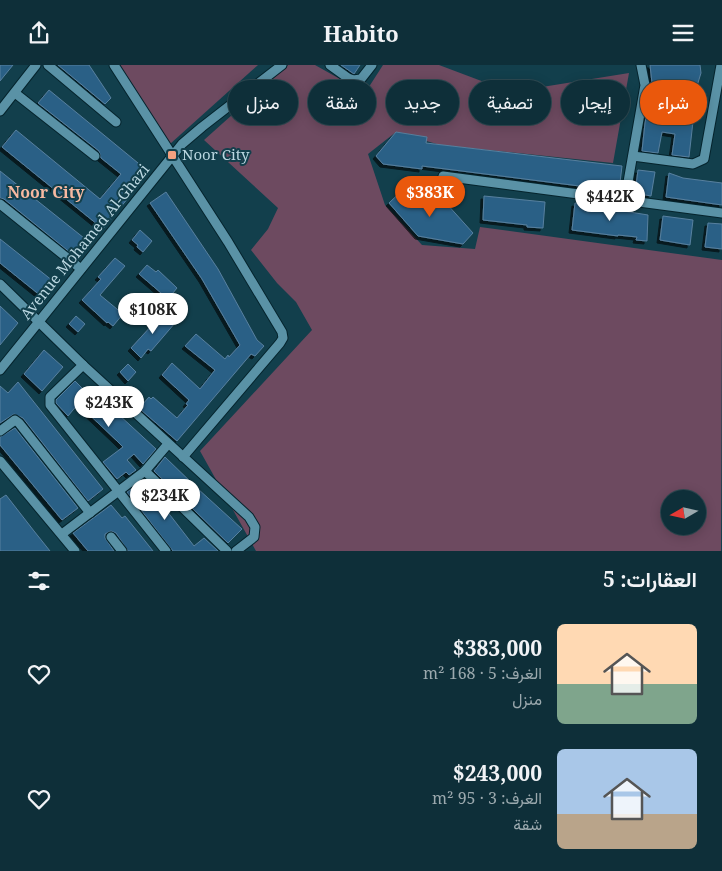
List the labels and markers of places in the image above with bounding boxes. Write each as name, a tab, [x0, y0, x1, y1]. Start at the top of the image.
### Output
place label: Noor City	[182, 144, 250, 164]
marker: Noor City	[166, 149, 178, 161]
pin: $383K	[395, 175, 465, 218]
pin: $442K	[575, 179, 645, 222]
pin: $108K	[118, 293, 188, 335]
pin: $243K	[74, 385, 144, 428]
pin: $234K	[130, 479, 200, 521]

